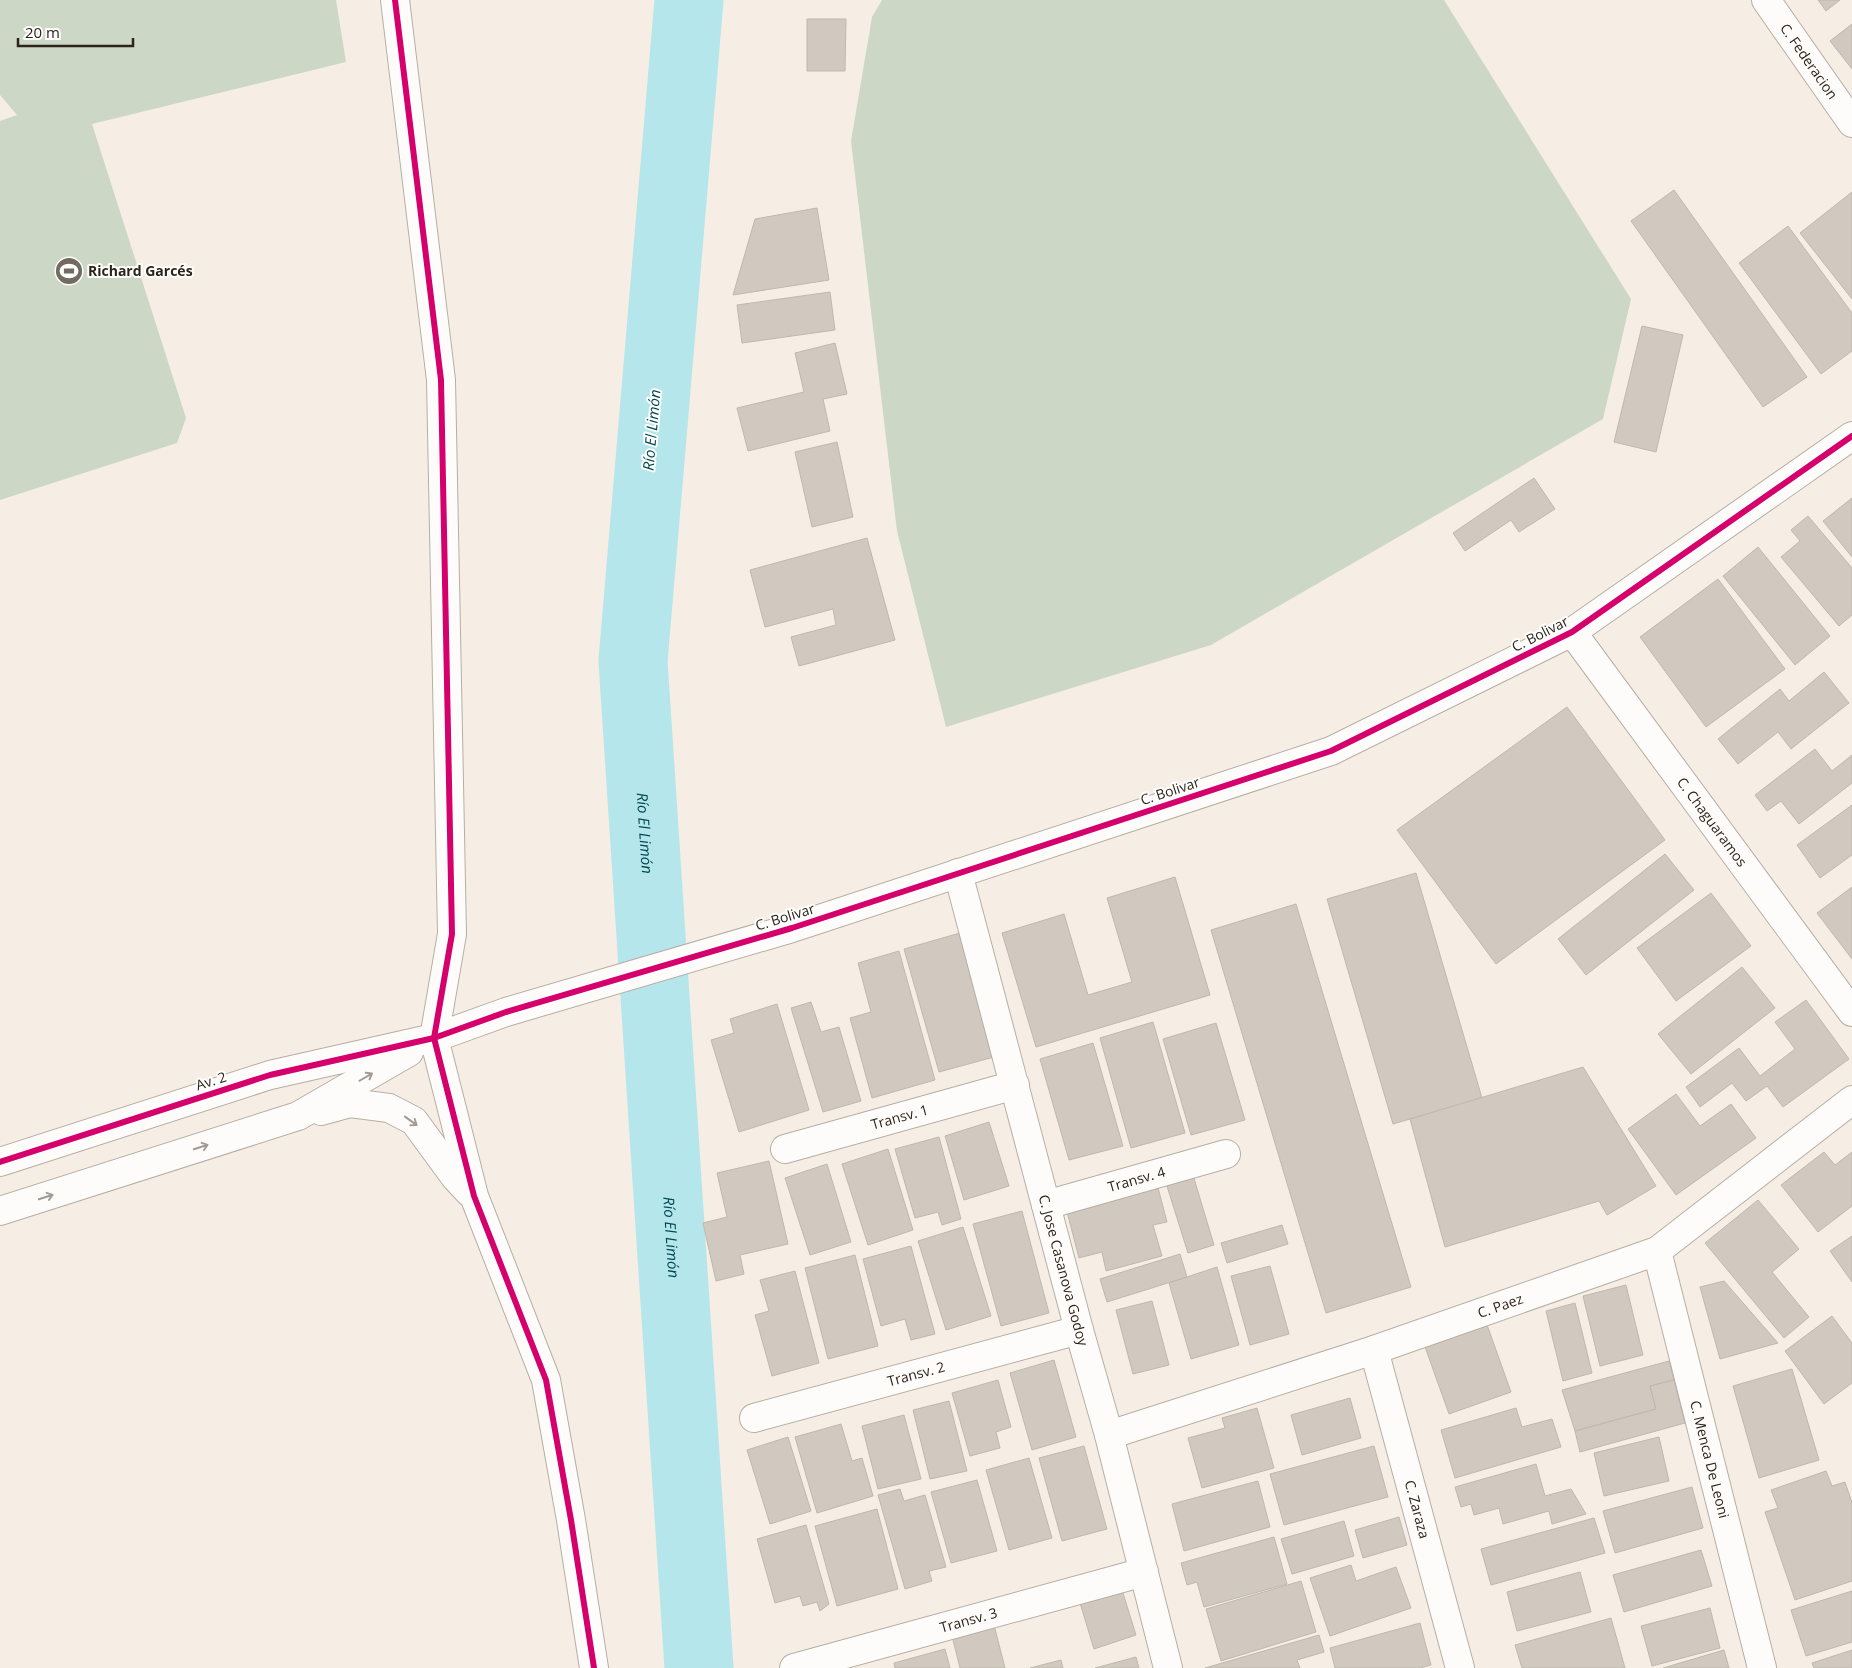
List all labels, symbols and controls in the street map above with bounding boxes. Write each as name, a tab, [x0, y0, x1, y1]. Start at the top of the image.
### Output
scale bar	[18, 15, 132, 47]
street label: C. Federacion	[1776, 19, 1843, 103]
text: 20 m	[25, 22, 60, 42]
sports icon: Richard Garcés	[54, 256, 84, 286]
place label: Richard Garcés	[88, 261, 193, 280]
water label: Río El Limón	[637, 389, 665, 471]
street label: C. Bolivar	[1508, 611, 1572, 656]
street label: C. Bolivar	[1138, 772, 1202, 809]
street label: C. Chaguaramos	[1673, 773, 1752, 871]
water label: Río El Limón	[633, 792, 658, 874]
street label: C. Bolivar	[753, 898, 817, 935]
street label: Av. 2	[193, 1067, 229, 1094]
one-way arrow	[358, 1072, 373, 1082]
street label: Transv. 1	[869, 1100, 930, 1134]
one-way arrow	[404, 1116, 418, 1126]
one-way arrow	[193, 1142, 209, 1152]
street label: Transv. 4	[1105, 1162, 1167, 1196]
one-way arrow	[38, 1191, 54, 1201]
street label: C. Jose Casanova Godoy	[1035, 1193, 1093, 1349]
water label: Río El Limón	[659, 1196, 684, 1279]
street label: C. Paez	[1475, 1289, 1526, 1322]
street label: Transv. 2	[885, 1357, 947, 1390]
street label: C. Menca De Leoni	[1686, 1398, 1734, 1520]
street label: C. Zaraza	[1401, 1478, 1435, 1540]
street label: Transv. 3	[938, 1603, 999, 1637]

